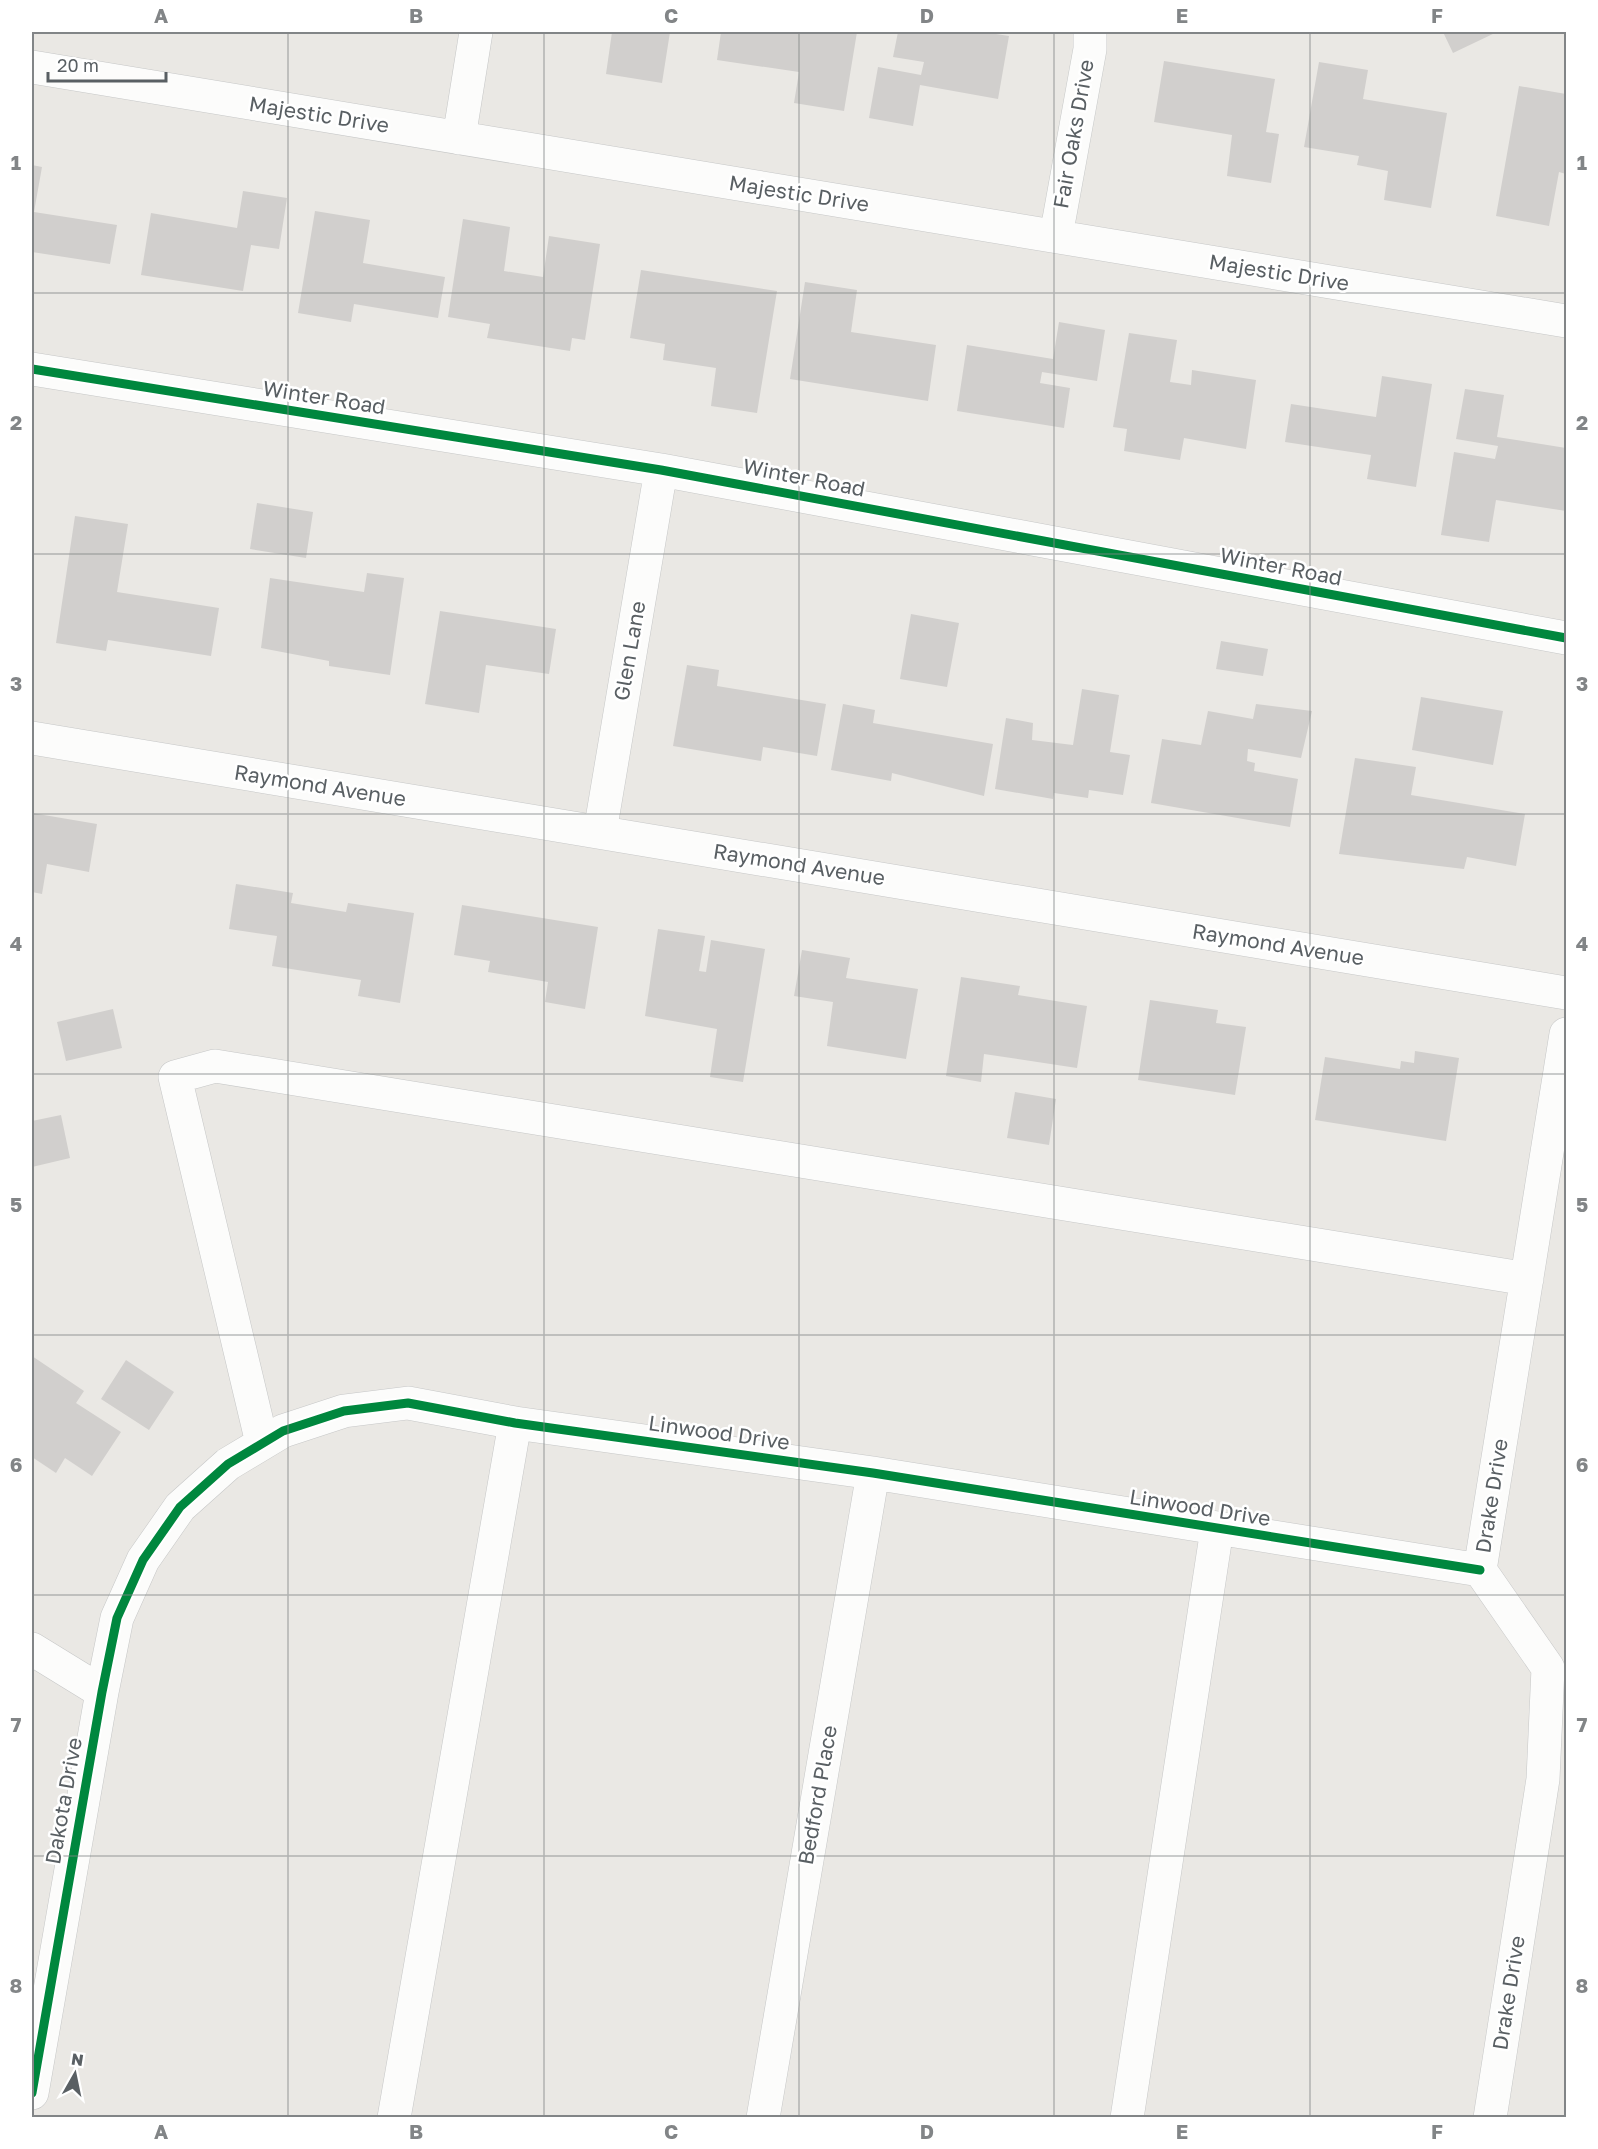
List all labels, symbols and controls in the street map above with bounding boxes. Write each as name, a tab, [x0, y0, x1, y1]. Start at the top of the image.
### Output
text: A	[154, 3, 168, 27]
text: B	[409, 3, 423, 27]
text: C	[664, 3, 678, 27]
text: D	[920, 3, 934, 27]
text: E	[1176, 3, 1188, 27]
text: F	[1431, 3, 1443, 27]
scale bar	[48, 45, 166, 83]
text: 20 m	[57, 54, 99, 76]
street label: Fair Oaks Drive	[1047, 57, 1099, 210]
street label: Majestic Drive	[247, 90, 391, 138]
text: 1	[11, 150, 21, 174]
text: 1	[1577, 150, 1587, 174]
street label: Majestic Drive	[727, 169, 871, 217]
street label: Majestic Drive	[1207, 248, 1351, 296]
street label: Winter Road	[261, 374, 387, 420]
text: 2	[10, 410, 22, 434]
text: 2	[1576, 410, 1588, 434]
street label: Winter Road	[741, 452, 868, 502]
street label: Winter Road	[1218, 541, 1345, 591]
street label: Glen Lane	[607, 599, 651, 703]
text: 3	[10, 671, 22, 695]
text: 3	[1576, 671, 1588, 695]
street label: Raymond Avenue	[232, 759, 408, 811]
street label: Raymond Avenue	[711, 838, 887, 890]
street label: Raymond Avenue	[1190, 918, 1366, 970]
text: 4	[10, 931, 22, 955]
text: 4	[1576, 931, 1588, 955]
text: 5	[10, 1192, 22, 1216]
text: 5	[1576, 1192, 1588, 1216]
street label: Linwood Drive	[647, 1409, 792, 1455]
street label: Drake Drive	[1469, 1437, 1513, 1555]
text: 6	[10, 1452, 22, 1476]
text: 6	[1576, 1452, 1588, 1476]
street label: Linwood Drive	[1128, 1483, 1273, 1531]
text: 7	[11, 1712, 22, 1736]
text: 7	[1577, 1712, 1588, 1736]
street label: Bedford Place	[792, 1723, 842, 1867]
street label: Dakota Drive	[39, 1735, 87, 1866]
street label: Drake Drive	[1486, 1934, 1530, 2052]
text: 8	[10, 1973, 22, 1997]
text: 8	[1576, 1973, 1588, 1997]
north arrow	[45, 2044, 105, 2104]
text: N	[70, 2048, 85, 2070]
text: A	[154, 2119, 168, 2143]
text: B	[409, 2119, 423, 2143]
text: C	[664, 2119, 678, 2143]
text: D	[920, 2119, 934, 2143]
text: E	[1176, 2119, 1188, 2143]
text: F	[1431, 2119, 1443, 2143]

